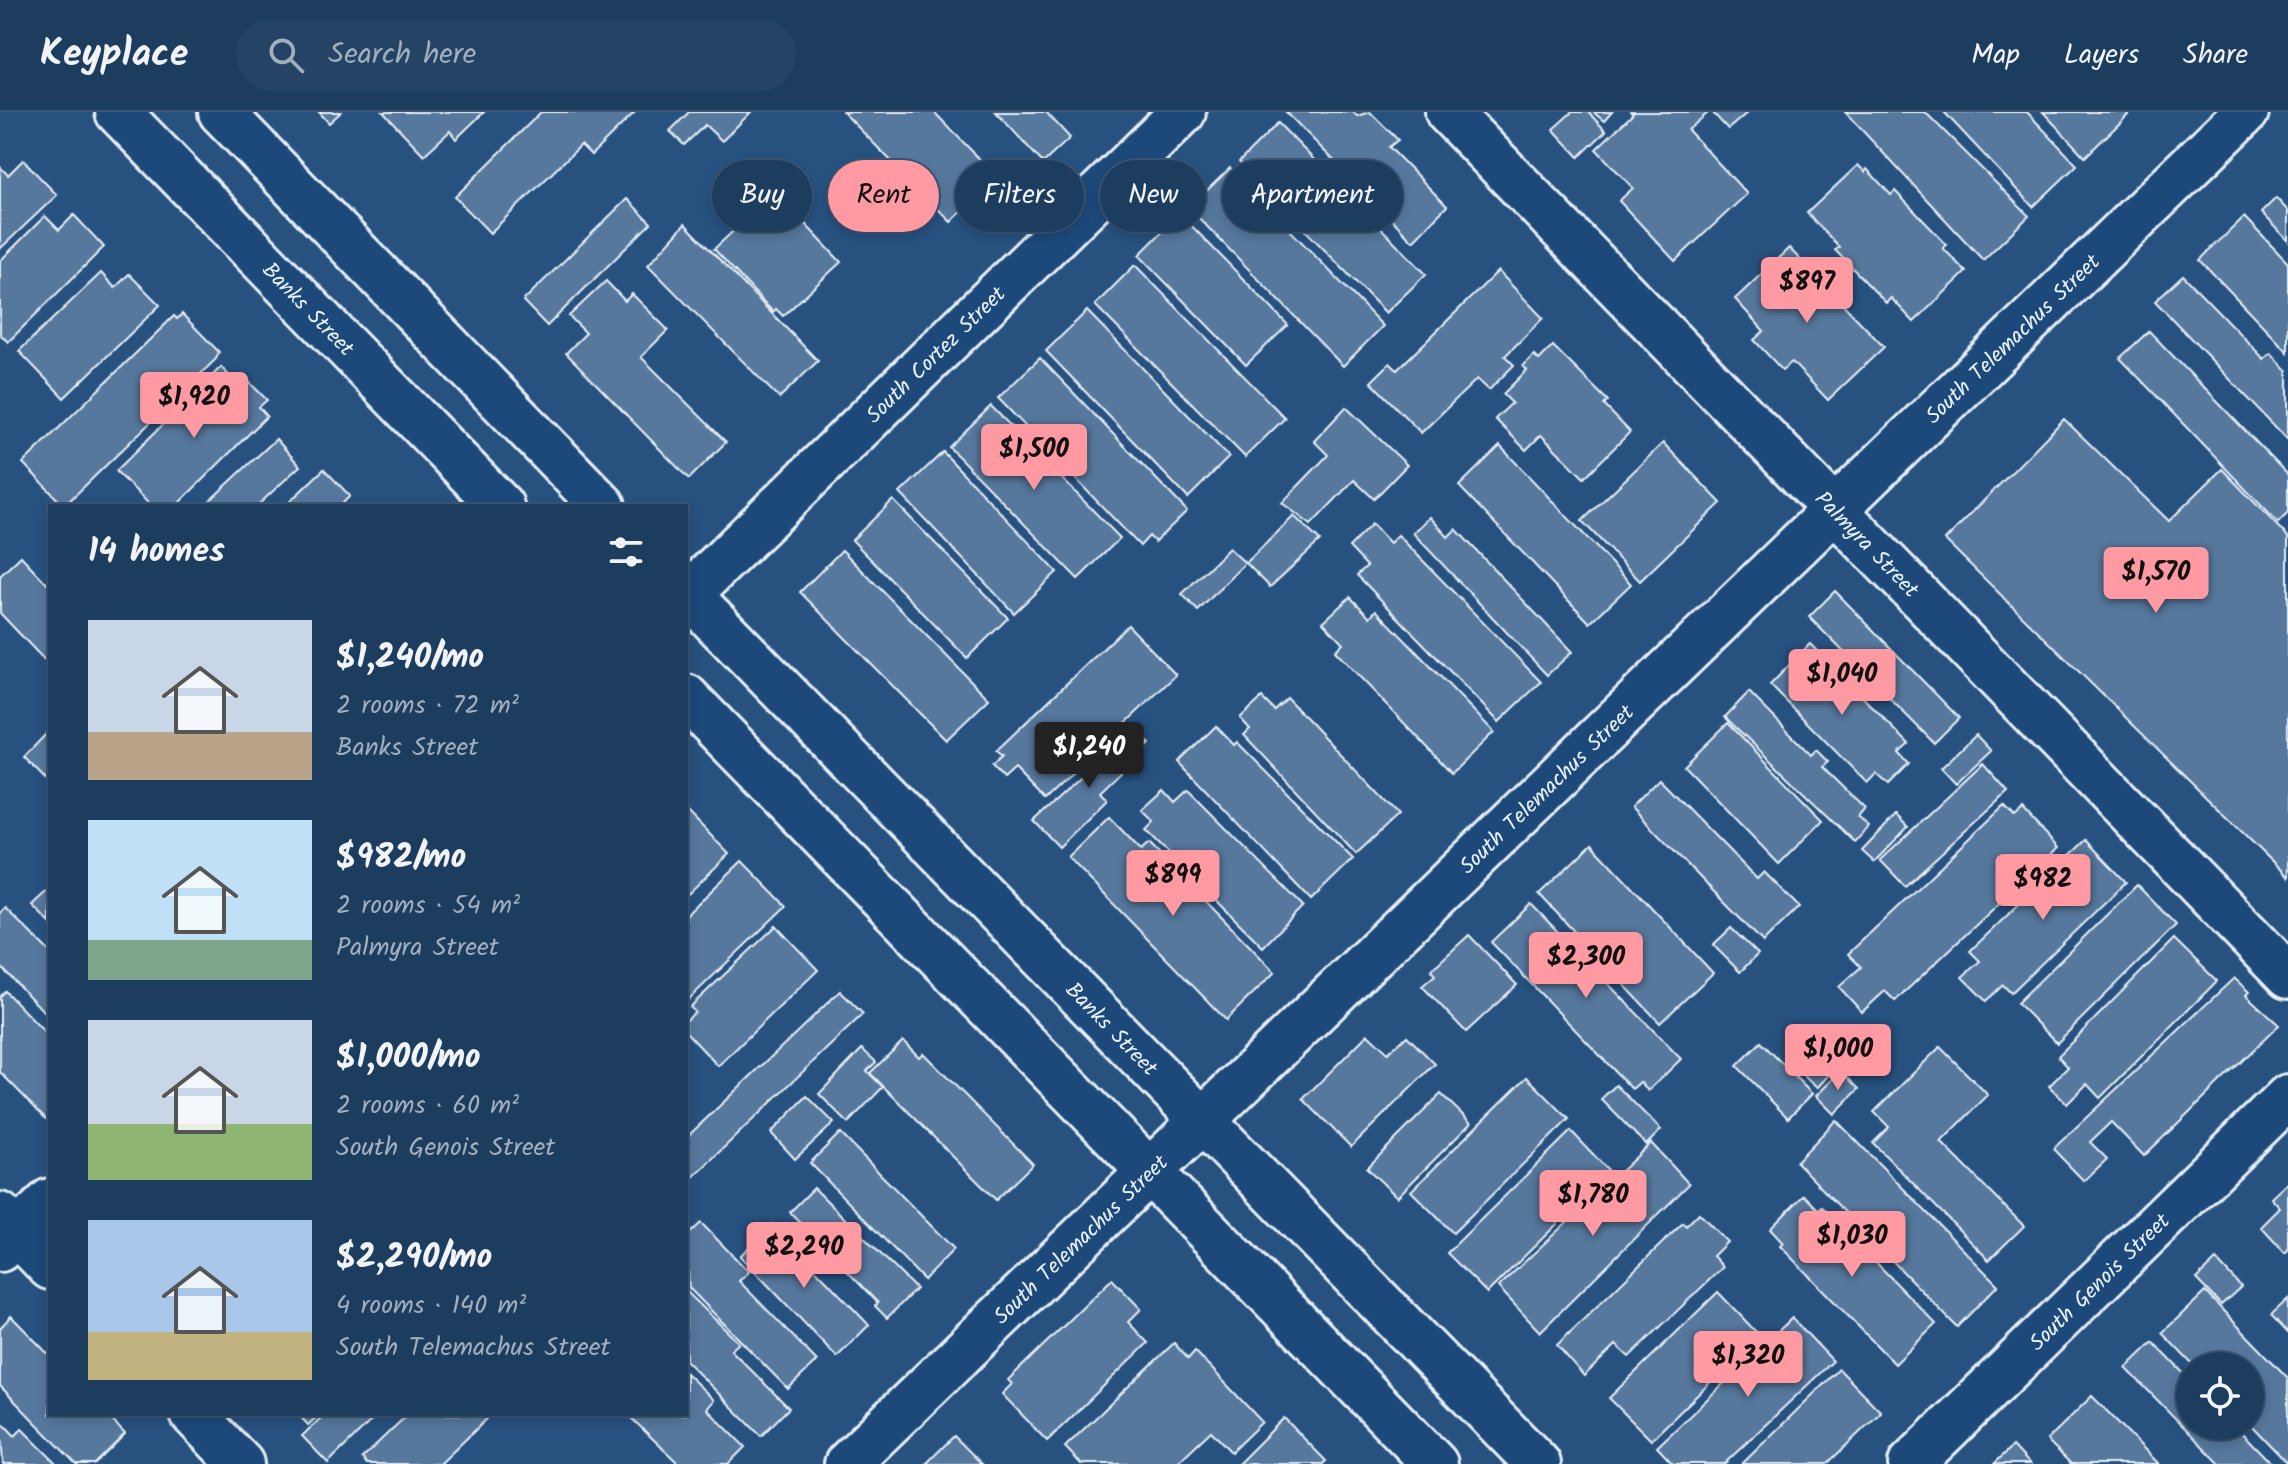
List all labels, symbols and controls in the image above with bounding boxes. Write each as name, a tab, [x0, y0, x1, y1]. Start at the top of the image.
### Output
search box	[236, 19, 796, 91]
text: Keyplace	[40, 25, 188, 85]
text: Search here	[328, 31, 476, 79]
icon: search	[264, 33, 308, 77]
text: Map	[1971, 33, 2020, 78]
text: Layers	[2064, 33, 2139, 78]
text: Share	[2183, 33, 2248, 78]
chip: Buy	[712, 160, 812, 232]
chip: Rent	[828, 160, 939, 232]
chip: Filters	[955, 160, 1084, 232]
chip: New	[1100, 160, 1206, 232]
chip: Apartment	[1222, 160, 1403, 232]
street label: South Telemachus Street	[1918, 246, 2110, 433]
street label: Banks Street	[253, 255, 362, 366]
pin: $897	[1760, 257, 1854, 325]
text: $897	[1779, 262, 1835, 304]
street label: South Cortez Street	[859, 278, 1015, 433]
pin: $1,920	[129, 372, 259, 440]
text: $1,920	[158, 377, 230, 419]
pin: $1,500	[969, 424, 1099, 492]
text: $1,500	[999, 429, 1069, 471]
street label: Palmyra Street	[1805, 484, 1927, 607]
text: 14 homes	[88, 525, 225, 579]
icon: filters	[604, 530, 648, 574]
pin: $1,570	[2091, 547, 2221, 615]
text: $1,570	[2122, 552, 2190, 594]
text: $1,240/mo	[336, 631, 484, 685]
pin: $1,040	[1777, 649, 1907, 717]
icon: home	[152, 652, 248, 748]
text: $1,040	[1807, 654, 1877, 696]
text: 2 rooms · 72 m²	[336, 685, 519, 727]
street label: South Telemachus Street	[1452, 697, 1644, 884]
pin: $1,240	[1024, 722, 1154, 790]
text: Banks Street	[336, 727, 478, 769]
text: $1,240	[1053, 727, 1125, 769]
text: $982/mo	[336, 831, 466, 885]
pin: $899	[1126, 850, 1220, 918]
icon: home	[152, 852, 248, 948]
pin: $982	[1996, 854, 2090, 922]
text: $899	[1144, 855, 1202, 897]
text: $982	[2013, 859, 2073, 901]
text: 2 rooms · 54 m²	[336, 885, 520, 927]
text: Palmyra Street	[336, 927, 499, 969]
pin: $2,300	[1521, 932, 1651, 1000]
text: $2,300	[1547, 937, 1625, 979]
street label: Banks Street	[1056, 975, 1165, 1086]
pin: $1,000	[1773, 1024, 1903, 1092]
text: $1,000	[1803, 1029, 1873, 1071]
text: $1,000/mo	[336, 1031, 481, 1085]
icon: home	[152, 1052, 248, 1148]
text: 2 rooms · 60 m²	[336, 1085, 519, 1127]
text: South Genois Street	[336, 1127, 555, 1169]
street label: South Telemachus Street	[986, 1147, 1178, 1334]
pin: $1,780	[1528, 1170, 1658, 1238]
text: $1,780	[1557, 1175, 1629, 1217]
street label: South Genois Street	[2022, 1205, 2180, 1360]
pin: $1,030	[1787, 1211, 1917, 1279]
text: $1,030	[1817, 1216, 1887, 1258]
pin: $2,290	[739, 1222, 869, 1290]
text: $2,290	[764, 1227, 844, 1269]
text: $2,290/mo	[336, 1231, 492, 1285]
icon: home	[152, 1252, 248, 1348]
text: 4 rooms · 140 m²	[336, 1285, 526, 1327]
text: South Telemachus Street	[336, 1327, 611, 1369]
pin: $1,320	[1683, 1331, 1813, 1399]
text: $1,320	[1712, 1336, 1784, 1378]
map controls	[2176, 1352, 2264, 1440]
button: locate	[2176, 1352, 2264, 1440]

